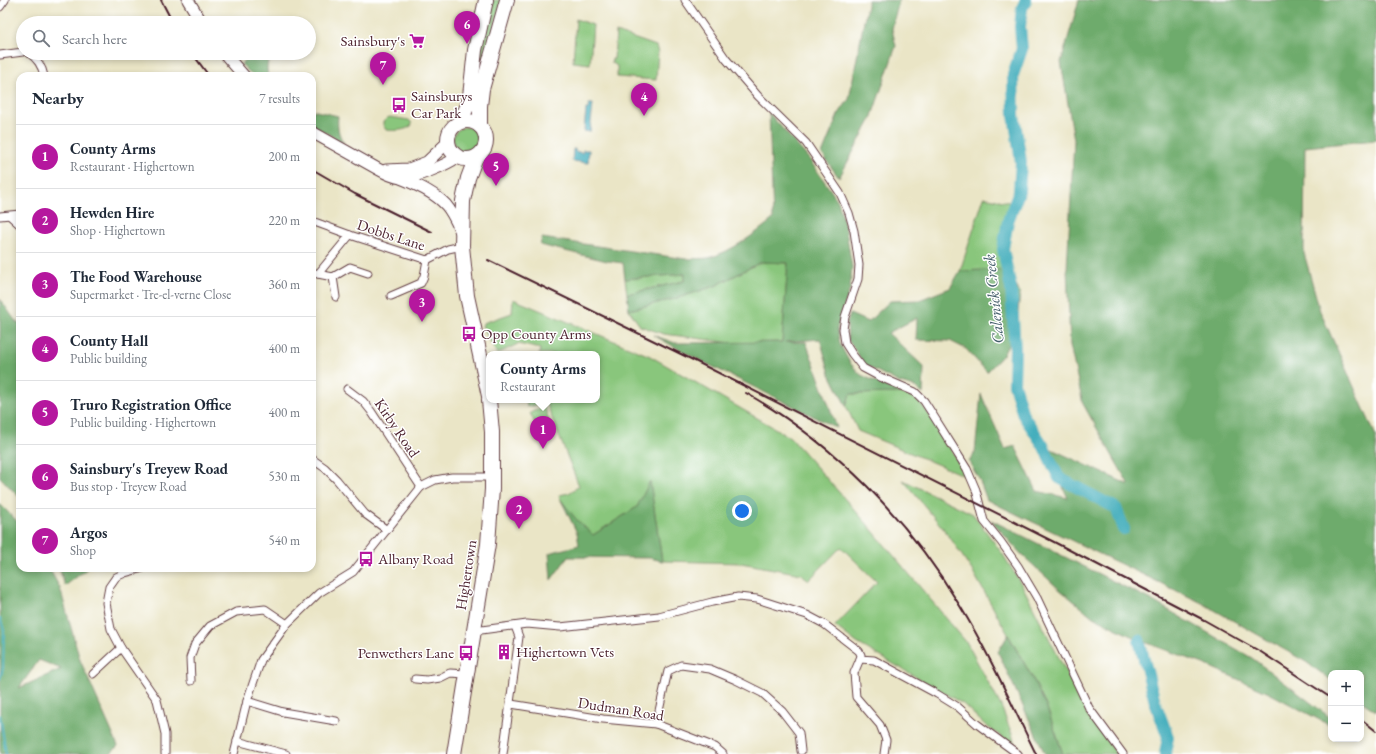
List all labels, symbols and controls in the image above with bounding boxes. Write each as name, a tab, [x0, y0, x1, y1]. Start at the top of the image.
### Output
pin: 6	[454, 11, 480, 44]
search box	[16, 16, 316, 60]
icon: search	[30, 27, 52, 49]
text: Search here	[62, 29, 127, 48]
place label: Sainsbury's	[341, 31, 405, 50]
supermarket icon: Sainsbury's	[408, 32, 426, 50]
pin: 7	[370, 52, 396, 85]
pin: 4	[631, 83, 657, 116]
place label: Sainsburys Car Park	[411, 86, 473, 122]
text: Nearby	[32, 87, 84, 109]
text: 7 results	[259, 90, 300, 107]
bus stop icon: Sainsburys Car Park	[390, 96, 408, 114]
text: County Arms	[70, 139, 156, 158]
text: 1	[42, 148, 48, 165]
text: 200 m	[269, 148, 300, 165]
pin: 5	[483, 153, 509, 186]
text: Restaurant · Highertown	[70, 158, 195, 175]
text: Hewden Hire	[70, 203, 154, 222]
text: 2	[42, 212, 48, 229]
text: 220 m	[269, 212, 300, 229]
street label: Dobbs Lane	[355, 215, 428, 255]
text: Shop · Highertown	[70, 222, 165, 239]
water label: Calenick Creek	[978, 253, 1009, 345]
text: The Food Warehouse	[70, 267, 202, 286]
text: 3	[42, 276, 48, 293]
text: 360 m	[269, 276, 300, 293]
text: Supermarket · Tre-el-verne Close	[70, 286, 231, 303]
pin: 3	[409, 289, 435, 322]
place label: Opp County Arms	[481, 324, 591, 343]
bus stop icon: Opp County Arms	[460, 325, 478, 343]
text: County Hall	[70, 331, 148, 350]
text: 4	[42, 340, 48, 357]
text: 400 m	[269, 340, 300, 357]
text: Public building	[70, 350, 147, 367]
popup	[486, 351, 600, 403]
text: County Arms	[500, 359, 586, 378]
text: Restaurant	[500, 378, 555, 395]
text: Truro Registration Office	[70, 395, 231, 414]
street label: Kirby Road	[371, 395, 424, 461]
text: 5	[42, 404, 48, 421]
text: 400 m	[269, 404, 300, 421]
text: Public building · Highertown	[70, 414, 216, 431]
pin: 1	[530, 416, 556, 449]
text: Sainsbury's Treyew Road	[70, 459, 228, 478]
text: 6	[42, 468, 48, 485]
text: 530 m	[269, 468, 300, 485]
text: Bus stop · Treyew Road	[70, 478, 187, 495]
pin: 2	[506, 496, 532, 529]
your location	[732, 501, 752, 521]
text: Argos	[70, 523, 107, 542]
text: 7	[42, 532, 48, 549]
text: 540 m	[269, 532, 300, 549]
street label: Highertown	[451, 538, 480, 611]
text: Shop	[70, 542, 96, 559]
place label: Albany Road	[377, 549, 454, 568]
bus stop icon: Albany Road	[357, 550, 375, 568]
place label: Highertown Vets	[516, 642, 614, 661]
place label: Penwethers Lane	[358, 643, 454, 662]
building icon: Highertown Vets	[495, 643, 513, 661]
bus stop icon: Penwethers Lane	[457, 644, 475, 662]
map controls	[1328, 670, 1364, 742]
button: +	[1328, 670, 1364, 706]
street label: Dudman Road	[577, 692, 666, 725]
button: −	[1328, 706, 1364, 742]

